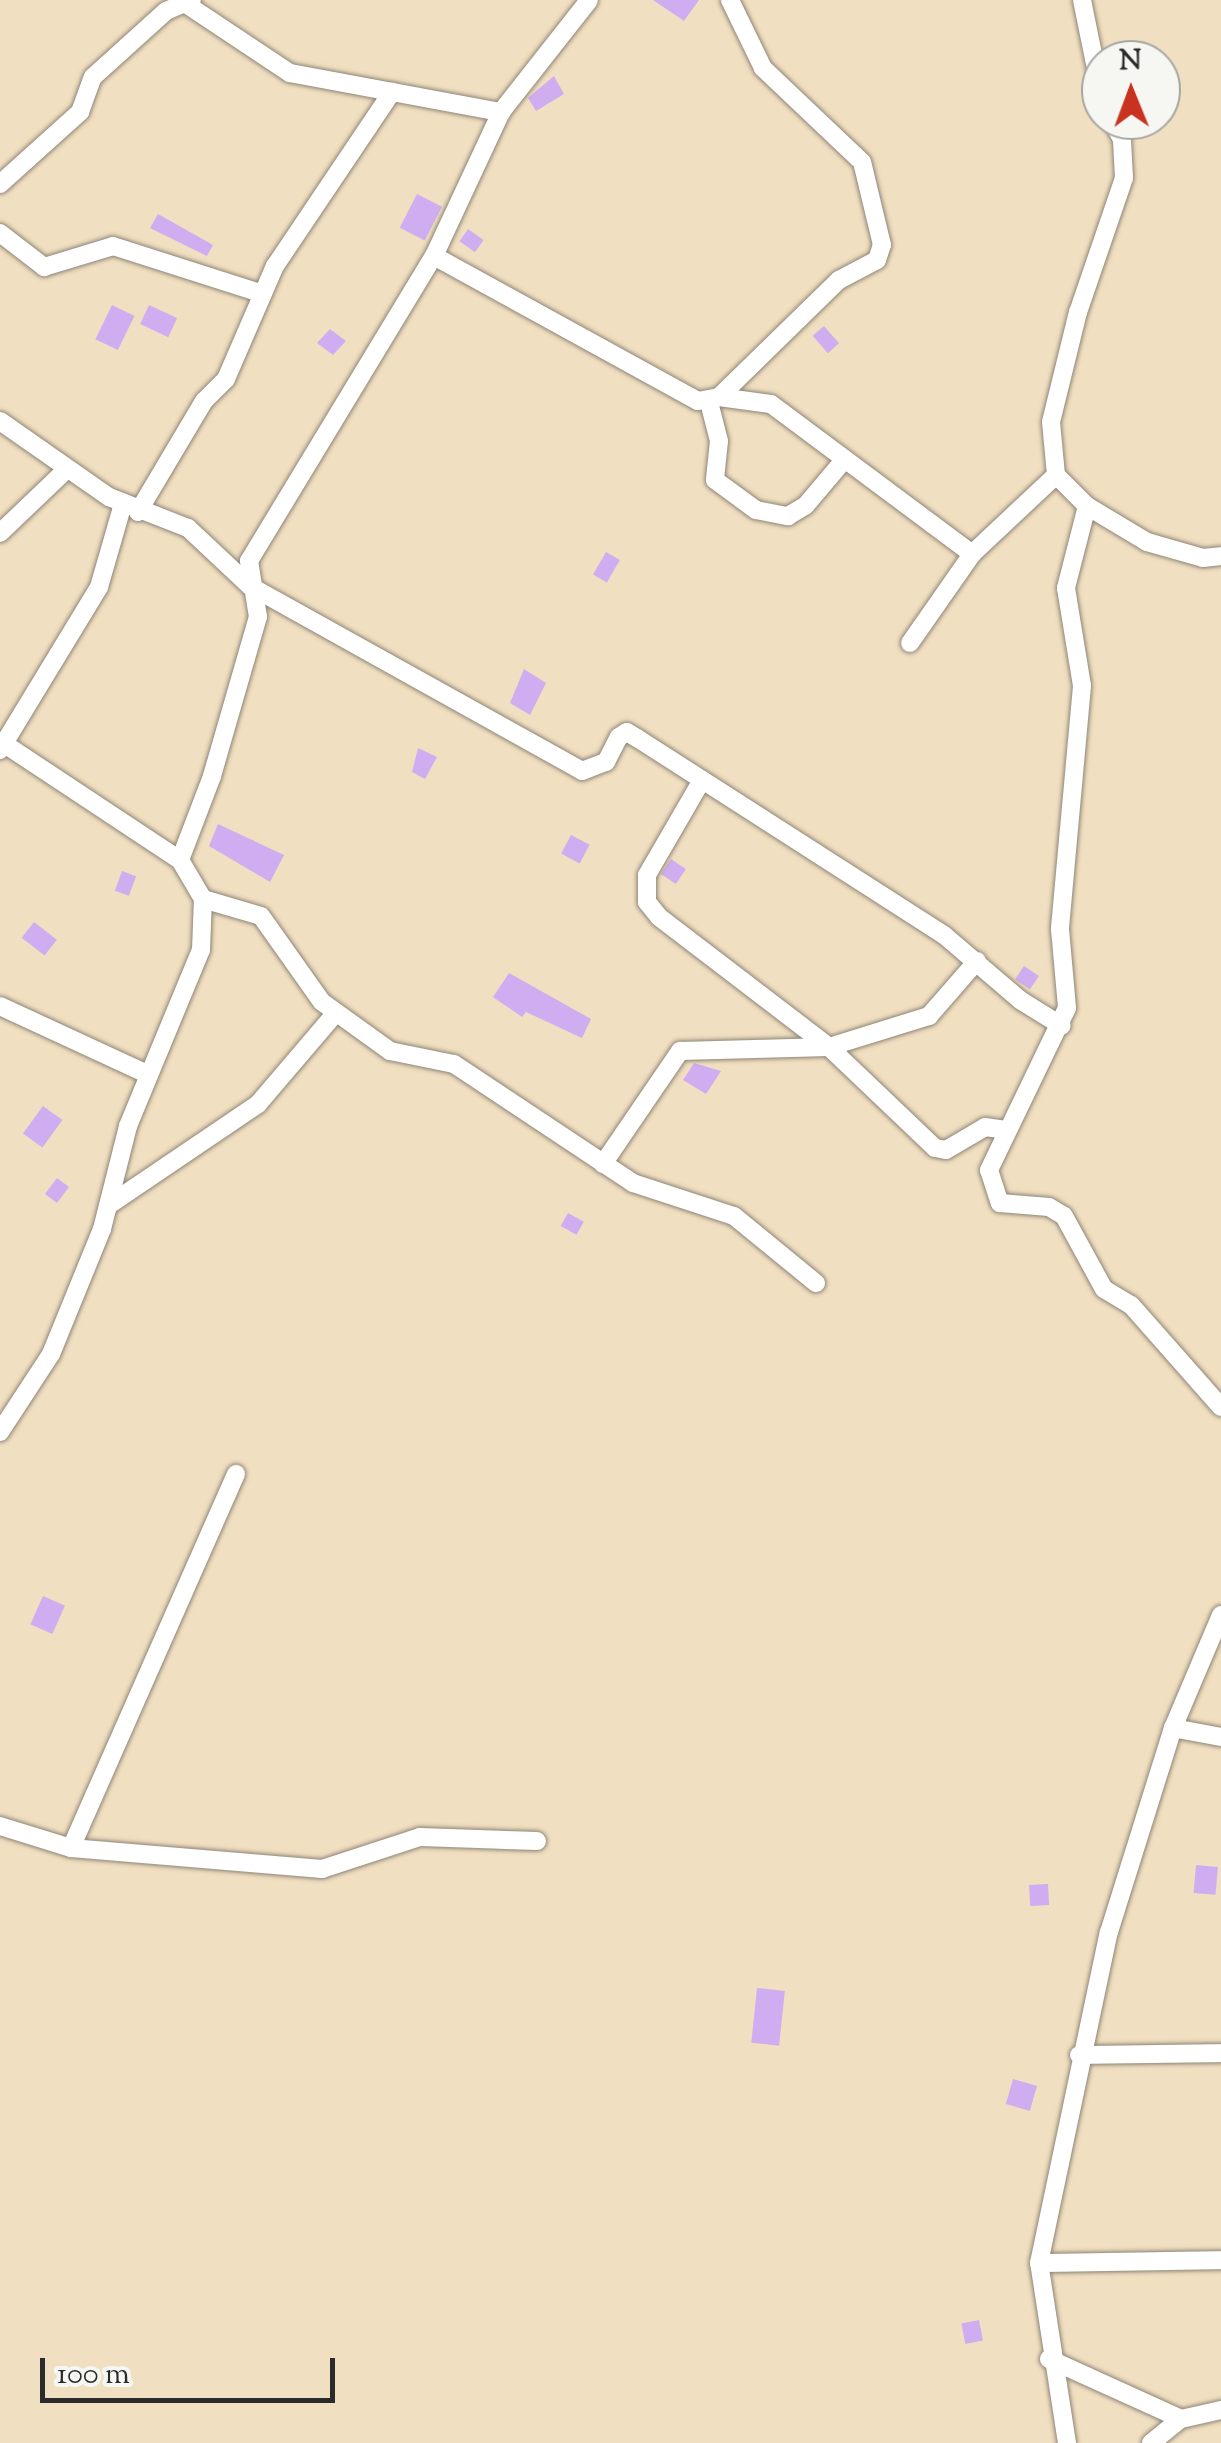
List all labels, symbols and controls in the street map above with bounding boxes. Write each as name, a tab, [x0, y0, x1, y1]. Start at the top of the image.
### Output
north arrow	[1081, 40, 1181, 140]
text: N	[1119, 42, 1142, 82]
scale bar	[45, 2338, 340, 2400]
text: 100 m	[57, 2354, 130, 2397]

